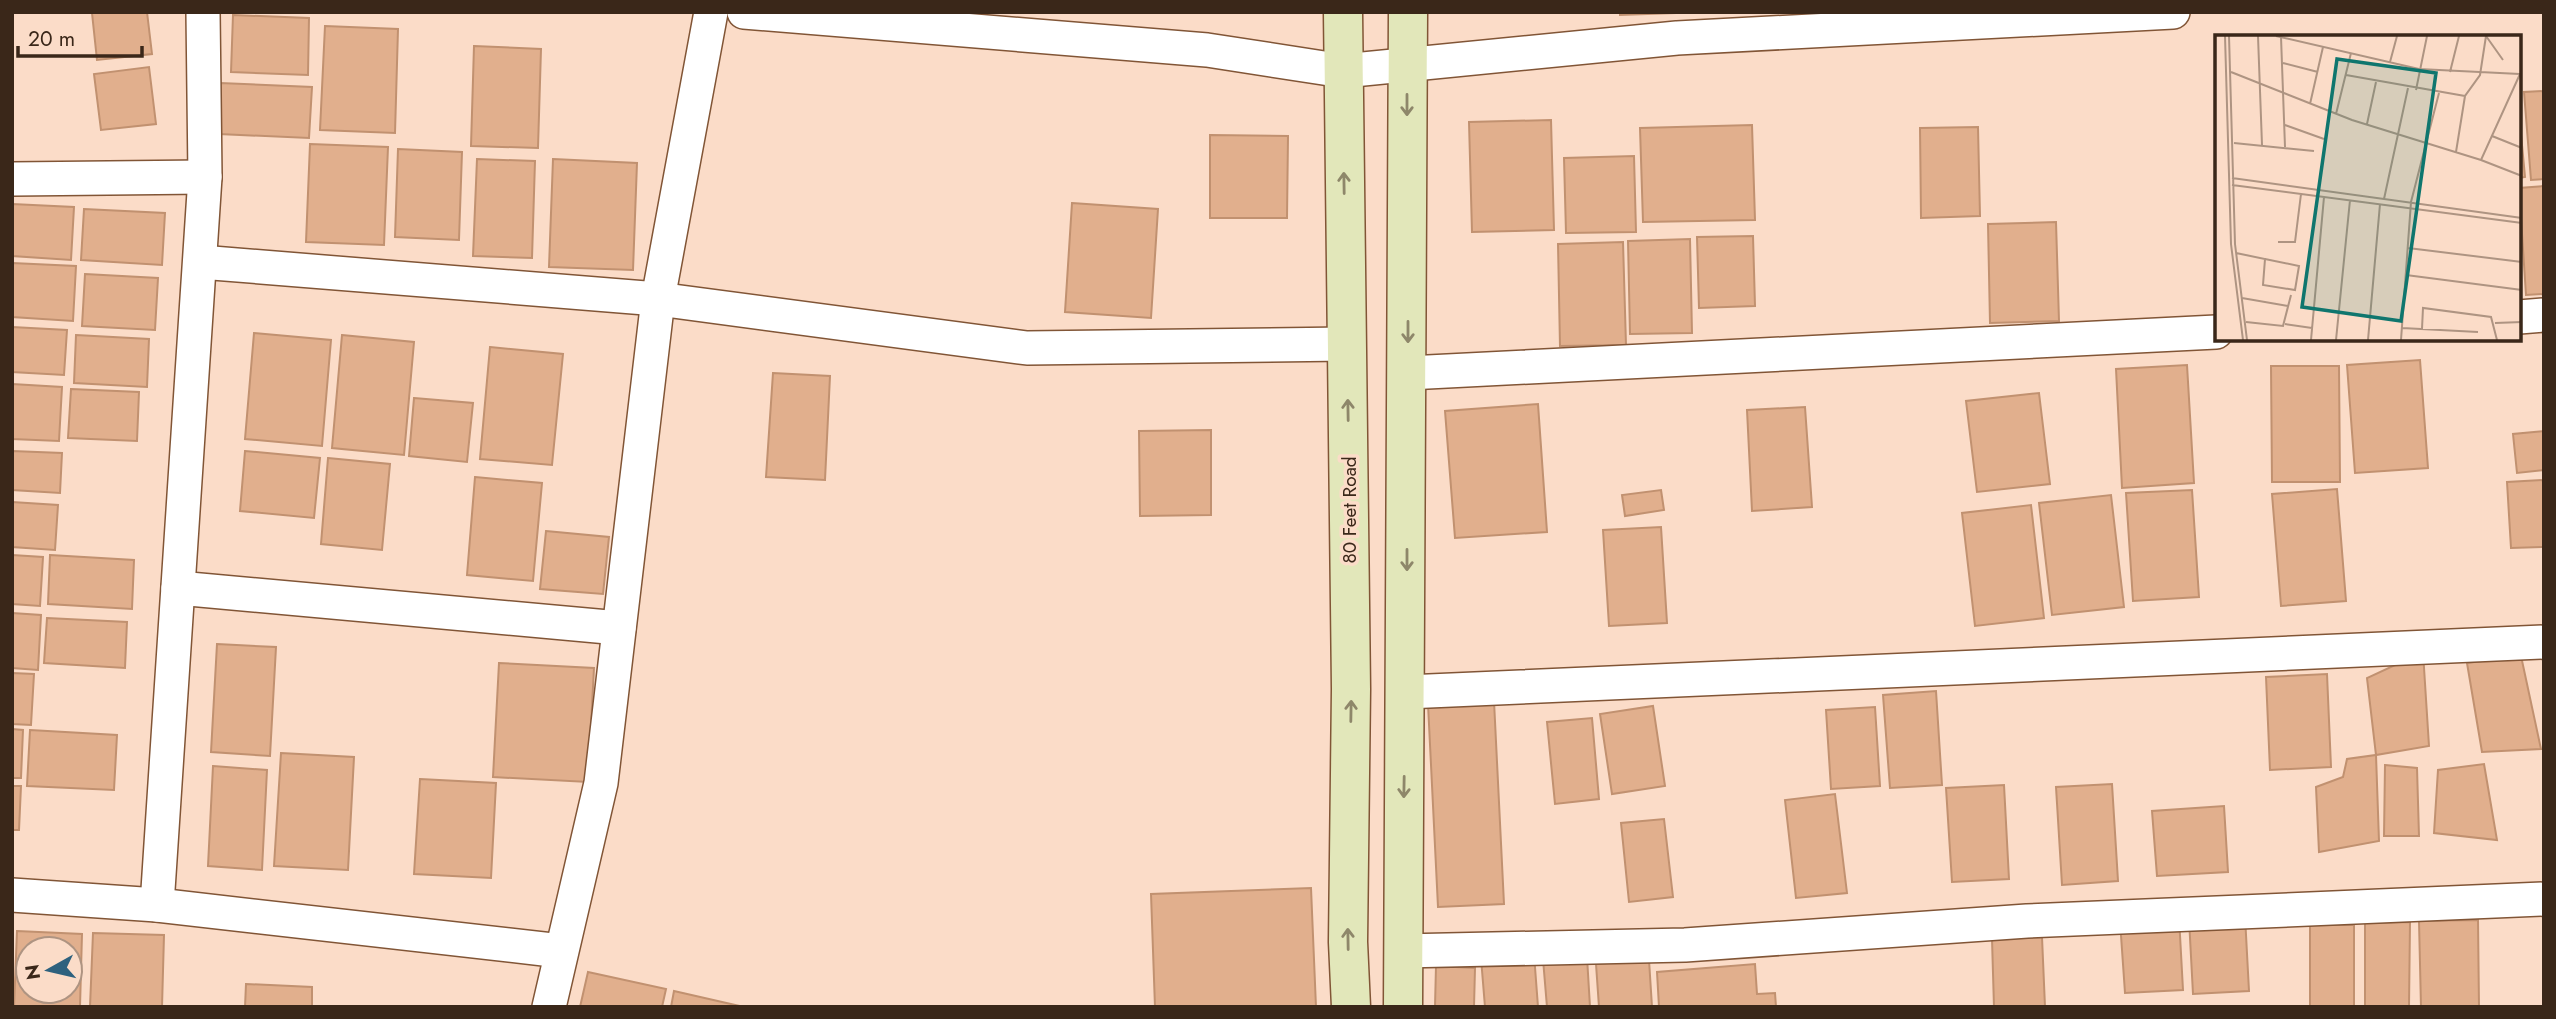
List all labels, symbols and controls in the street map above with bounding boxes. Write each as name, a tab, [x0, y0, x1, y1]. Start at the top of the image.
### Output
scale bar	[18, 14, 142, 58]
text: 20 m	[28, 24, 75, 54]
inset map	[2215, 35, 2521, 341]
one-way arrow	[1400, 93, 1414, 116]
one-way arrow	[1337, 171, 1351, 194]
one-way arrow	[1401, 321, 1415, 344]
one-way arrow	[1341, 399, 1355, 422]
street label: 80 Feet Road	[1336, 456, 1363, 564]
one-way arrow	[1400, 548, 1414, 571]
one-way arrow	[1344, 700, 1358, 723]
one-way arrow	[1397, 776, 1411, 799]
one-way arrow	[1341, 927, 1355, 950]
north arrow	[14, 935, 84, 1005]
text: N	[18, 963, 47, 982]

